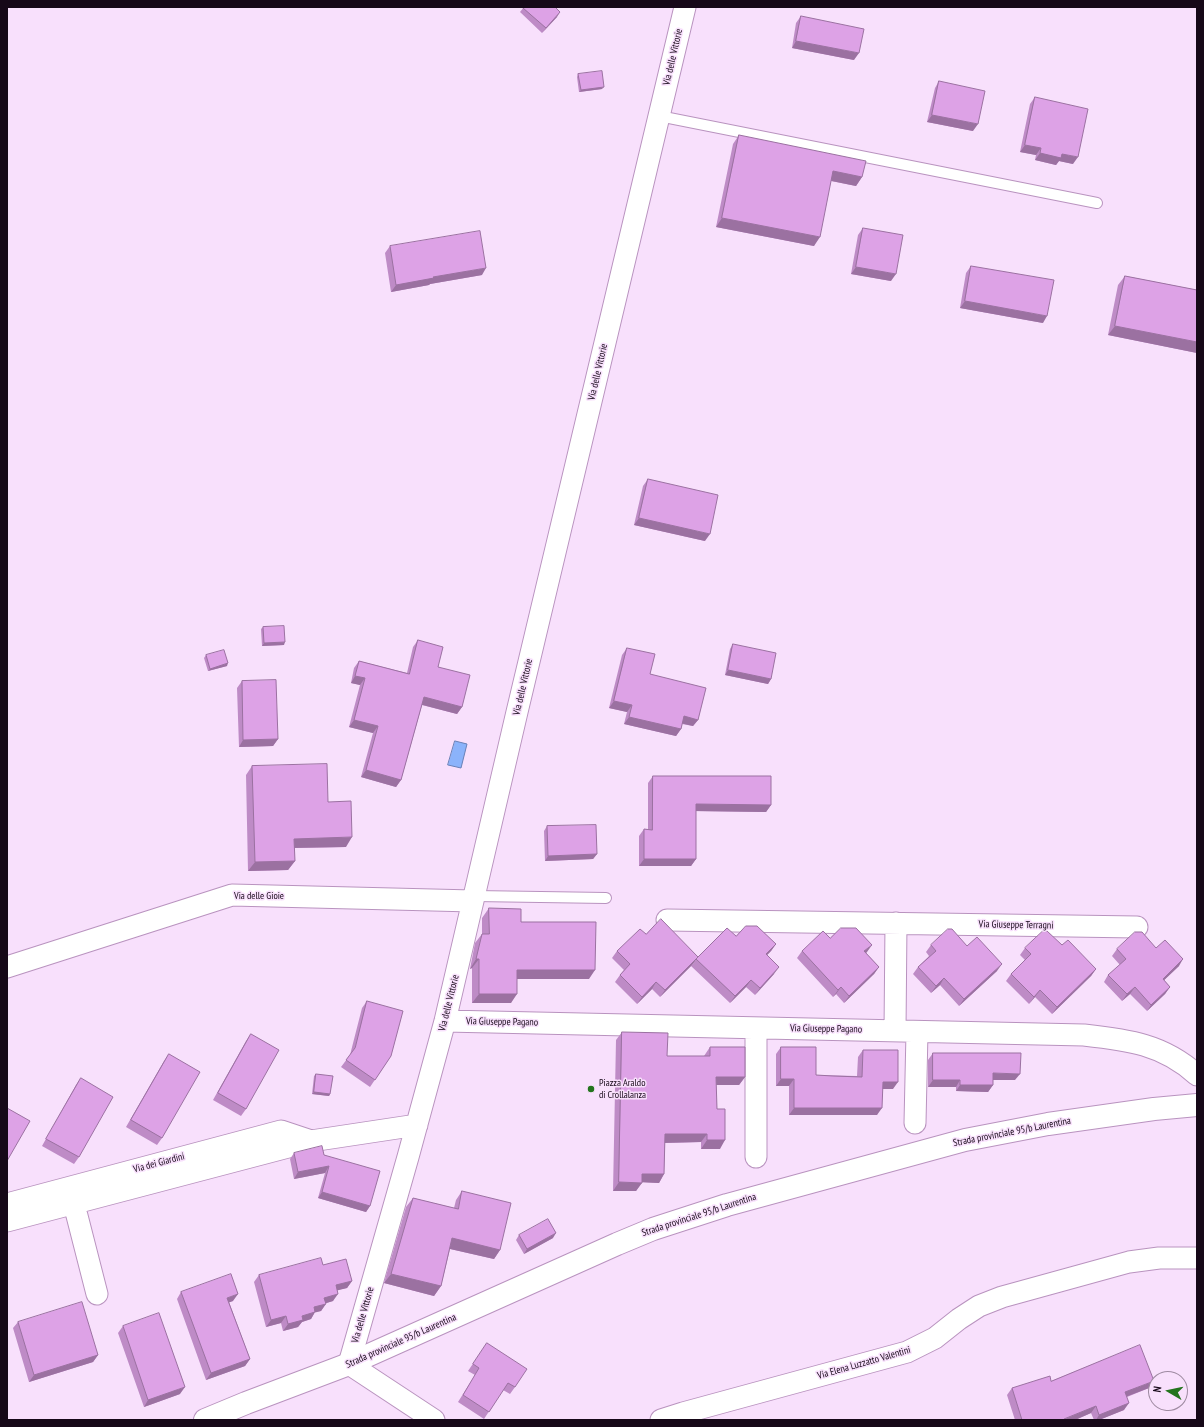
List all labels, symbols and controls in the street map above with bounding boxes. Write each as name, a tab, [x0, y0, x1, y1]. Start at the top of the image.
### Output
street label: Via delle Vittorie	[661, 27, 685, 87]
street label: Via delle Vittorie	[586, 342, 610, 402]
street label: Via delle Vittorie	[511, 657, 535, 717]
street label: Via delle Gioie	[234, 890, 284, 902]
street label: Via Giuseppe Terragni	[979, 918, 1053, 932]
street label: Via delle Vittorie	[436, 973, 462, 1033]
street label: Via Giuseppe Pagano	[466, 1015, 538, 1029]
street label: Via Giuseppe Pagano	[790, 1022, 862, 1036]
place label: Piazza Araldo di Crollalanza	[599, 1077, 646, 1100]
marker: Piazza Araldo di Crollalanza	[586, 1084, 596, 1094]
street label: Strada provinciale 95/b Laurentina	[952, 1115, 1072, 1149]
street label: Via dei Giardini	[132, 1150, 186, 1176]
street label: Strada provinciale 95/b Laurentina	[640, 1191, 758, 1239]
street label: Via delle Vittorie	[349, 1286, 377, 1344]
street label: Strada provinciale 95/b Laurentina	[344, 1311, 458, 1371]
street label: Via Elena Luzzatto Valentini	[816, 1344, 912, 1382]
north arrow	[1148, 1371, 1188, 1411]
text: N	[1150, 1385, 1165, 1393]

